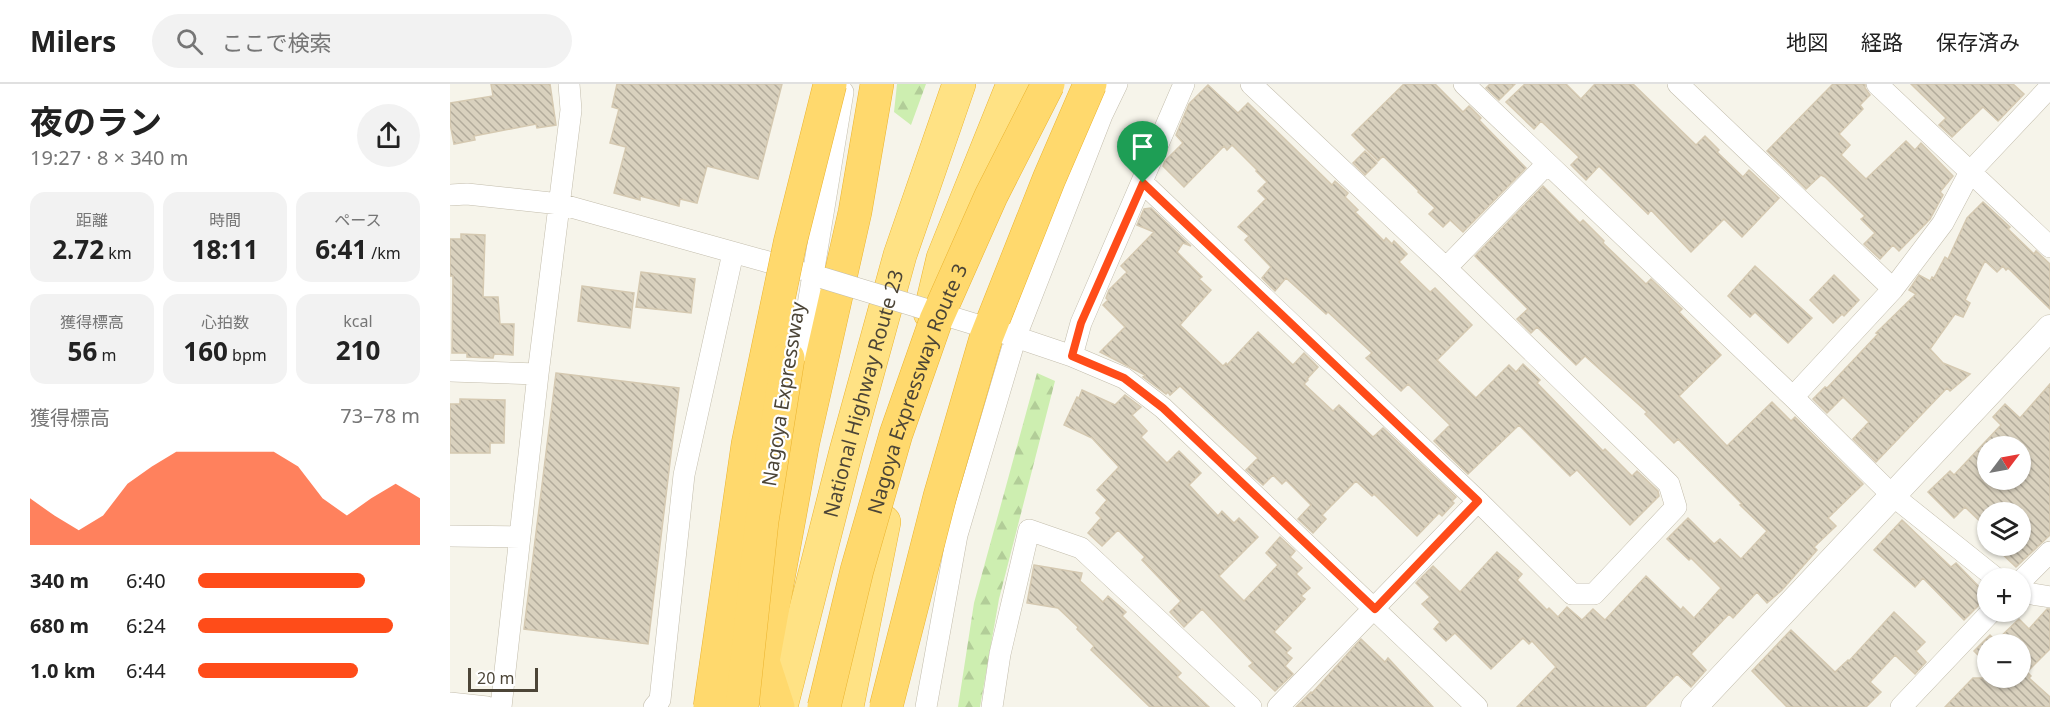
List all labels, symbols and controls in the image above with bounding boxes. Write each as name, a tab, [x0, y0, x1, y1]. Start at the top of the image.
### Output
search box	[152, 14, 572, 68]
text: Milers	[30, 22, 116, 60]
icon: search	[173, 25, 206, 58]
text: ここで検索	[221, 27, 331, 57]
text: 地図	[1786, 28, 1828, 56]
text: 経路	[1861, 28, 1903, 56]
text: 保存済み	[1936, 28, 2020, 56]
text: 夜のラン	[30, 99, 162, 144]
button: share	[357, 104, 420, 167]
pin	[1117, 121, 1168, 183]
icon: arrive	[1126, 130, 1159, 163]
text: 19:27 · 8 × 340 m	[30, 144, 188, 171]
text: 距離	[76, 209, 108, 231]
text: 時間	[209, 209, 241, 231]
text: ペース	[334, 209, 382, 231]
text: 2.72	[52, 231, 104, 267]
text: 18:11	[192, 231, 258, 267]
text: 6:41	[315, 231, 367, 267]
text: km	[104, 242, 132, 264]
text: /km	[367, 242, 401, 264]
street label: Nagoya Expressway Route 3	[860, 259, 973, 517]
street label: National Highway Route 23	[816, 266, 909, 520]
street label: Nagoya Expressway	[755, 299, 811, 488]
text: kcal	[343, 310, 373, 332]
text: 獲得標高	[60, 311, 124, 333]
text: 心拍数	[201, 311, 249, 333]
text: 210	[336, 332, 380, 368]
text: 56	[68, 333, 97, 369]
text: 160	[183, 333, 228, 369]
text: m	[97, 344, 116, 366]
text: bpm	[228, 344, 267, 366]
text: 73–78 m	[340, 402, 420, 429]
text: 獲得標高	[30, 404, 110, 431]
north arrow	[1977, 436, 2031, 490]
map controls	[1977, 436, 2031, 688]
button: layers	[1977, 502, 2031, 556]
text: 340 m	[30, 567, 89, 594]
text: 6:40	[126, 567, 166, 594]
button: +	[1977, 568, 2031, 622]
text: 680 m	[30, 612, 89, 639]
text: 6:24	[126, 612, 166, 639]
button: −	[1977, 634, 2031, 688]
text: 1.0 km	[30, 657, 96, 684]
text: 6:44	[126, 657, 166, 684]
scale bar	[468, 665, 538, 692]
text: 20 m	[477, 667, 514, 689]

